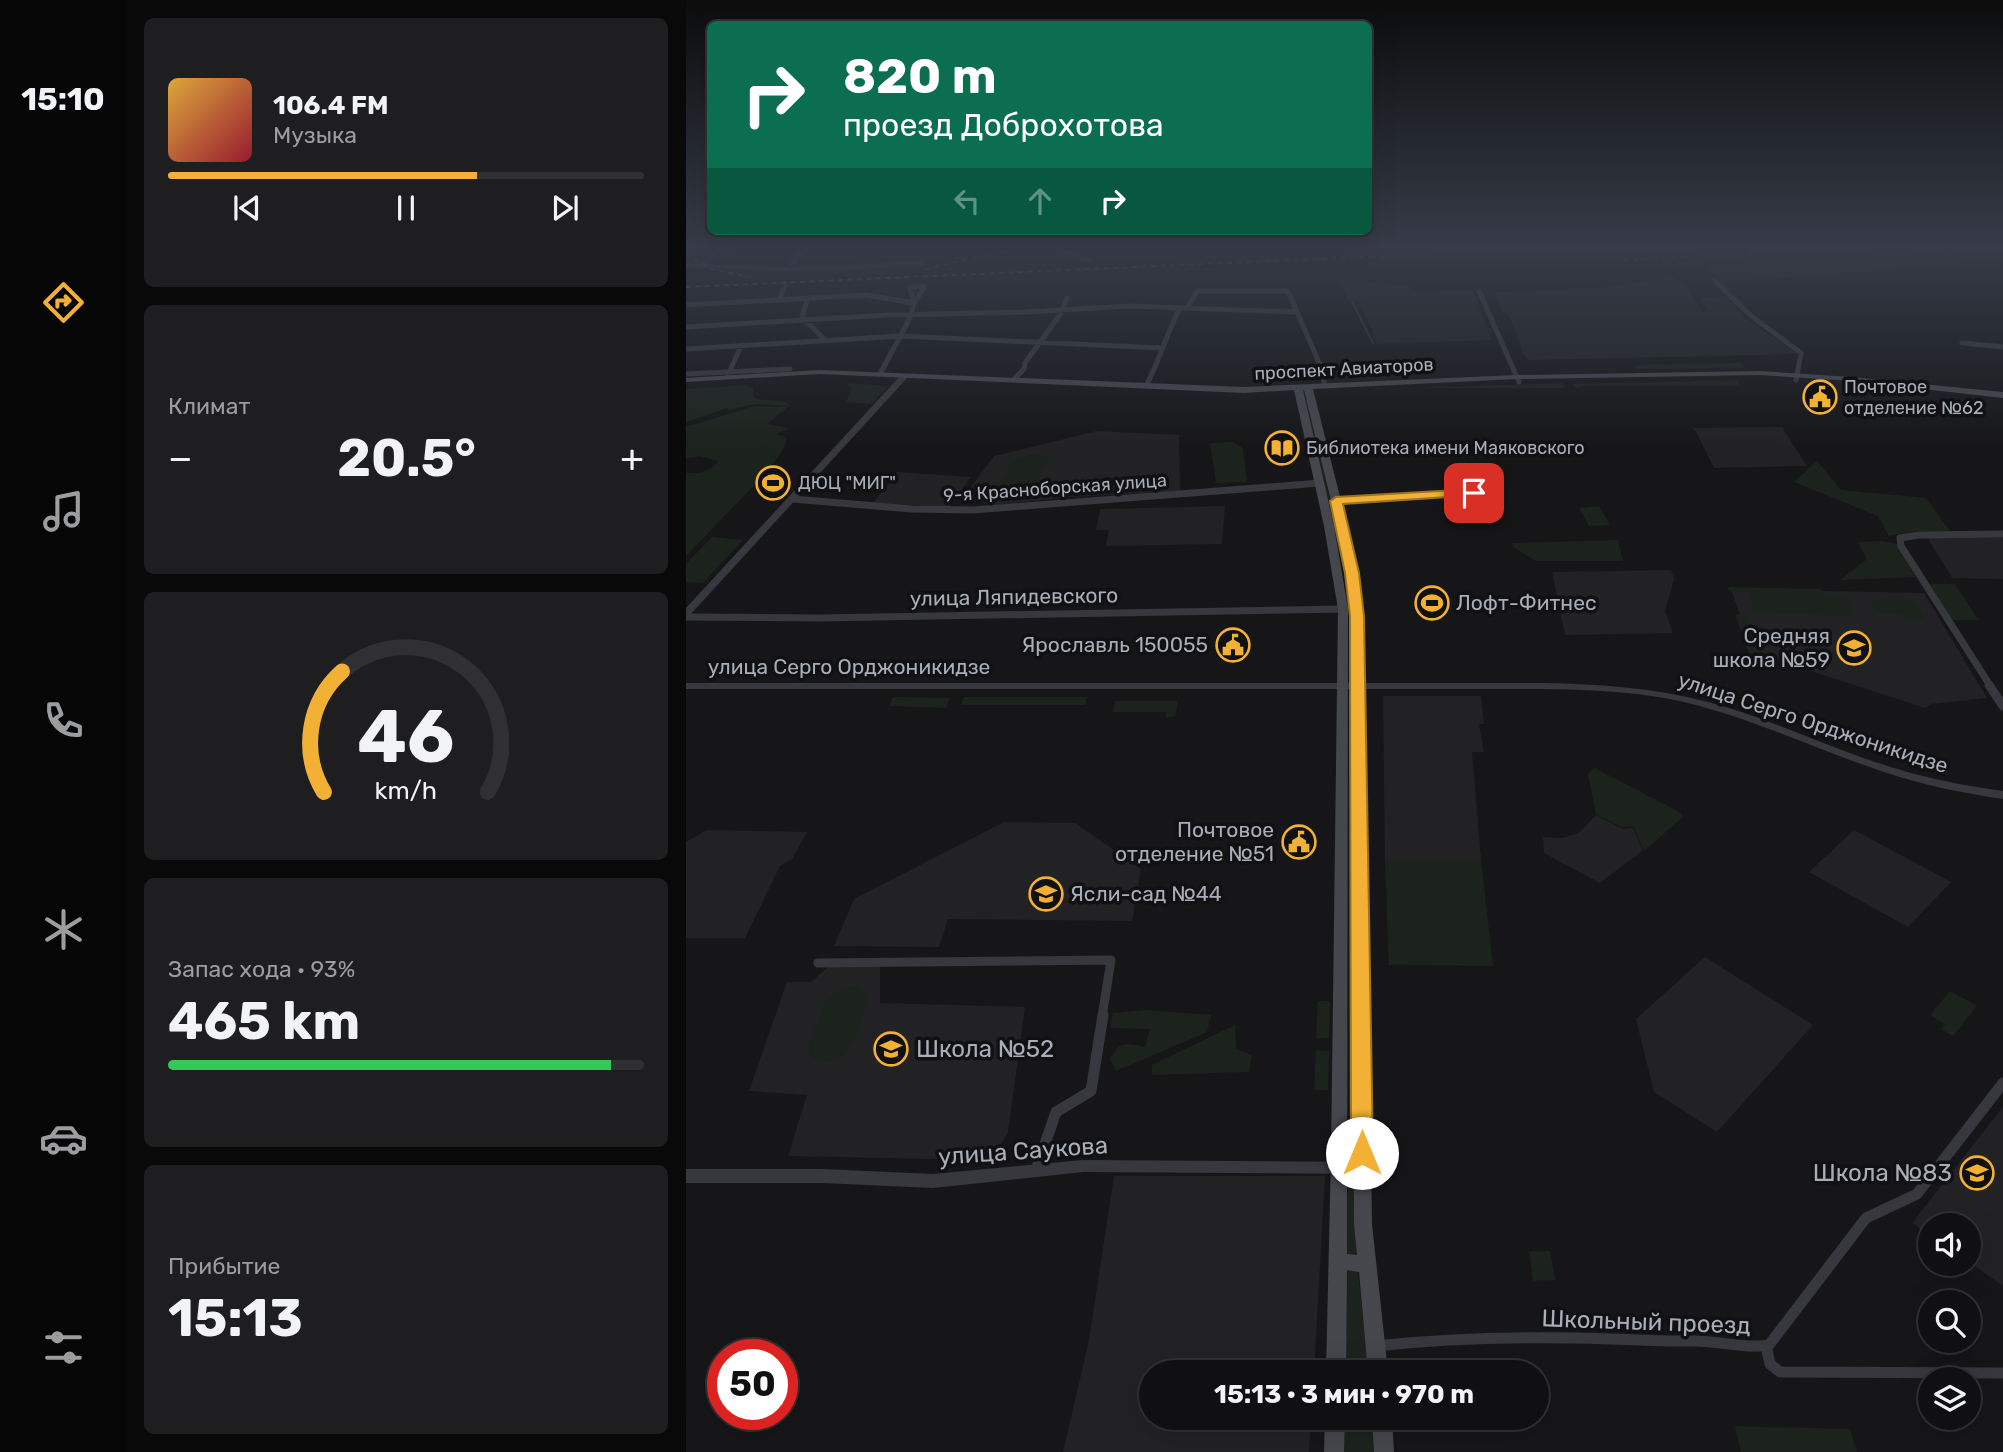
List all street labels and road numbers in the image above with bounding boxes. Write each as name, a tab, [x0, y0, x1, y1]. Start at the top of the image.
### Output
street label: проспект Авиаторов	[1254, 353, 1434, 385]
street label: 9-я Красноборская улица	[943, 469, 1167, 507]
street label: улица Ляпидевского	[910, 582, 1118, 611]
street label: улица Серго Орджоникидзе	[708, 654, 990, 679]
street label: улица Серго Орджоникидзе	[1675, 667, 1951, 778]
street label: улица Саукова	[937, 1131, 1109, 1171]
street label: Школьный проезд	[1541, 1304, 1751, 1340]

